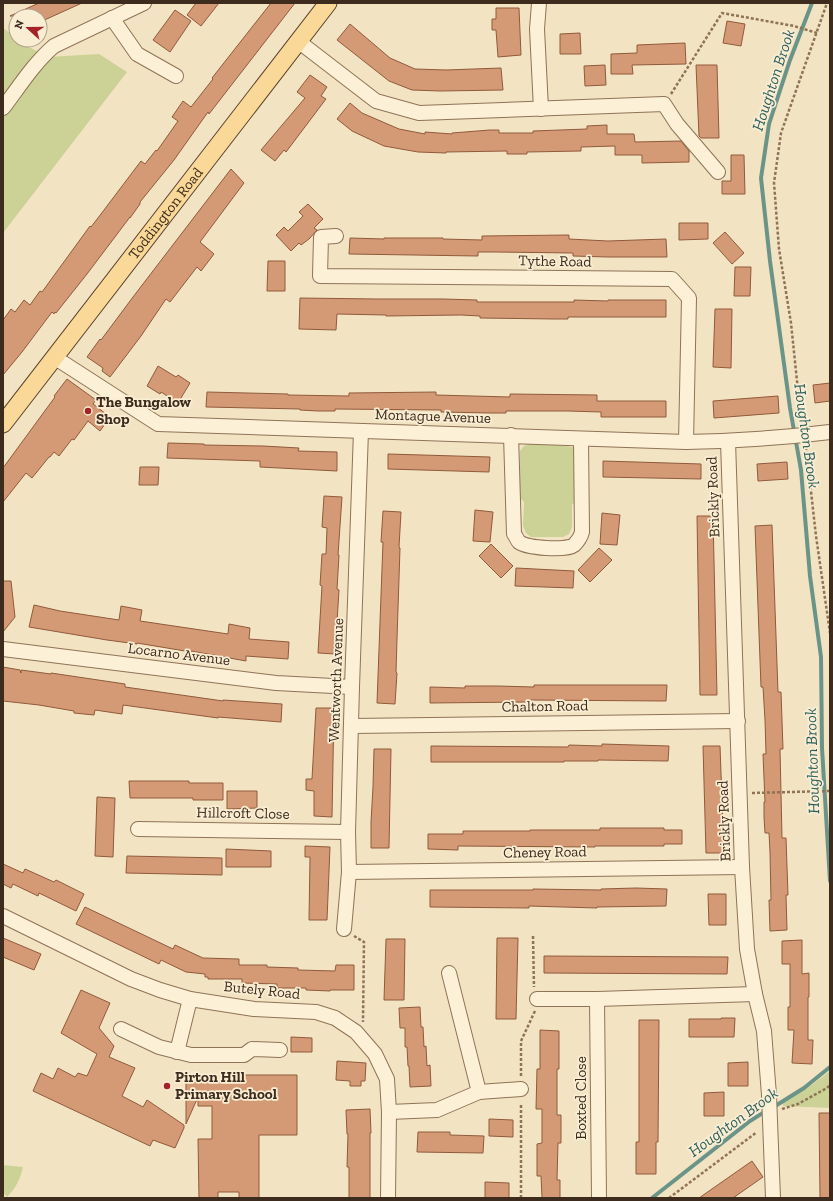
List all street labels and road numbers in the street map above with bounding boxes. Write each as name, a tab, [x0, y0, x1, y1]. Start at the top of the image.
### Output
street label: Toddington Road	[124, 163, 207, 263]
street label: Tythe Road	[518, 251, 593, 271]
street label: Montague Avenue	[375, 405, 491, 427]
street label: Brickly Road	[703, 455, 723, 538]
street label: Wentworth Avenue	[325, 618, 347, 742]
street label: Locarno Avenue	[127, 639, 231, 669]
street label: Chalton Road	[501, 696, 589, 716]
street label: Brickly Road	[714, 779, 734, 862]
street label: Hillcroft Close	[196, 803, 290, 823]
street label: Cheney Road	[503, 842, 588, 862]
street label: Butely Road	[223, 977, 302, 1003]
street label: Boxted Close	[572, 1056, 590, 1140]

